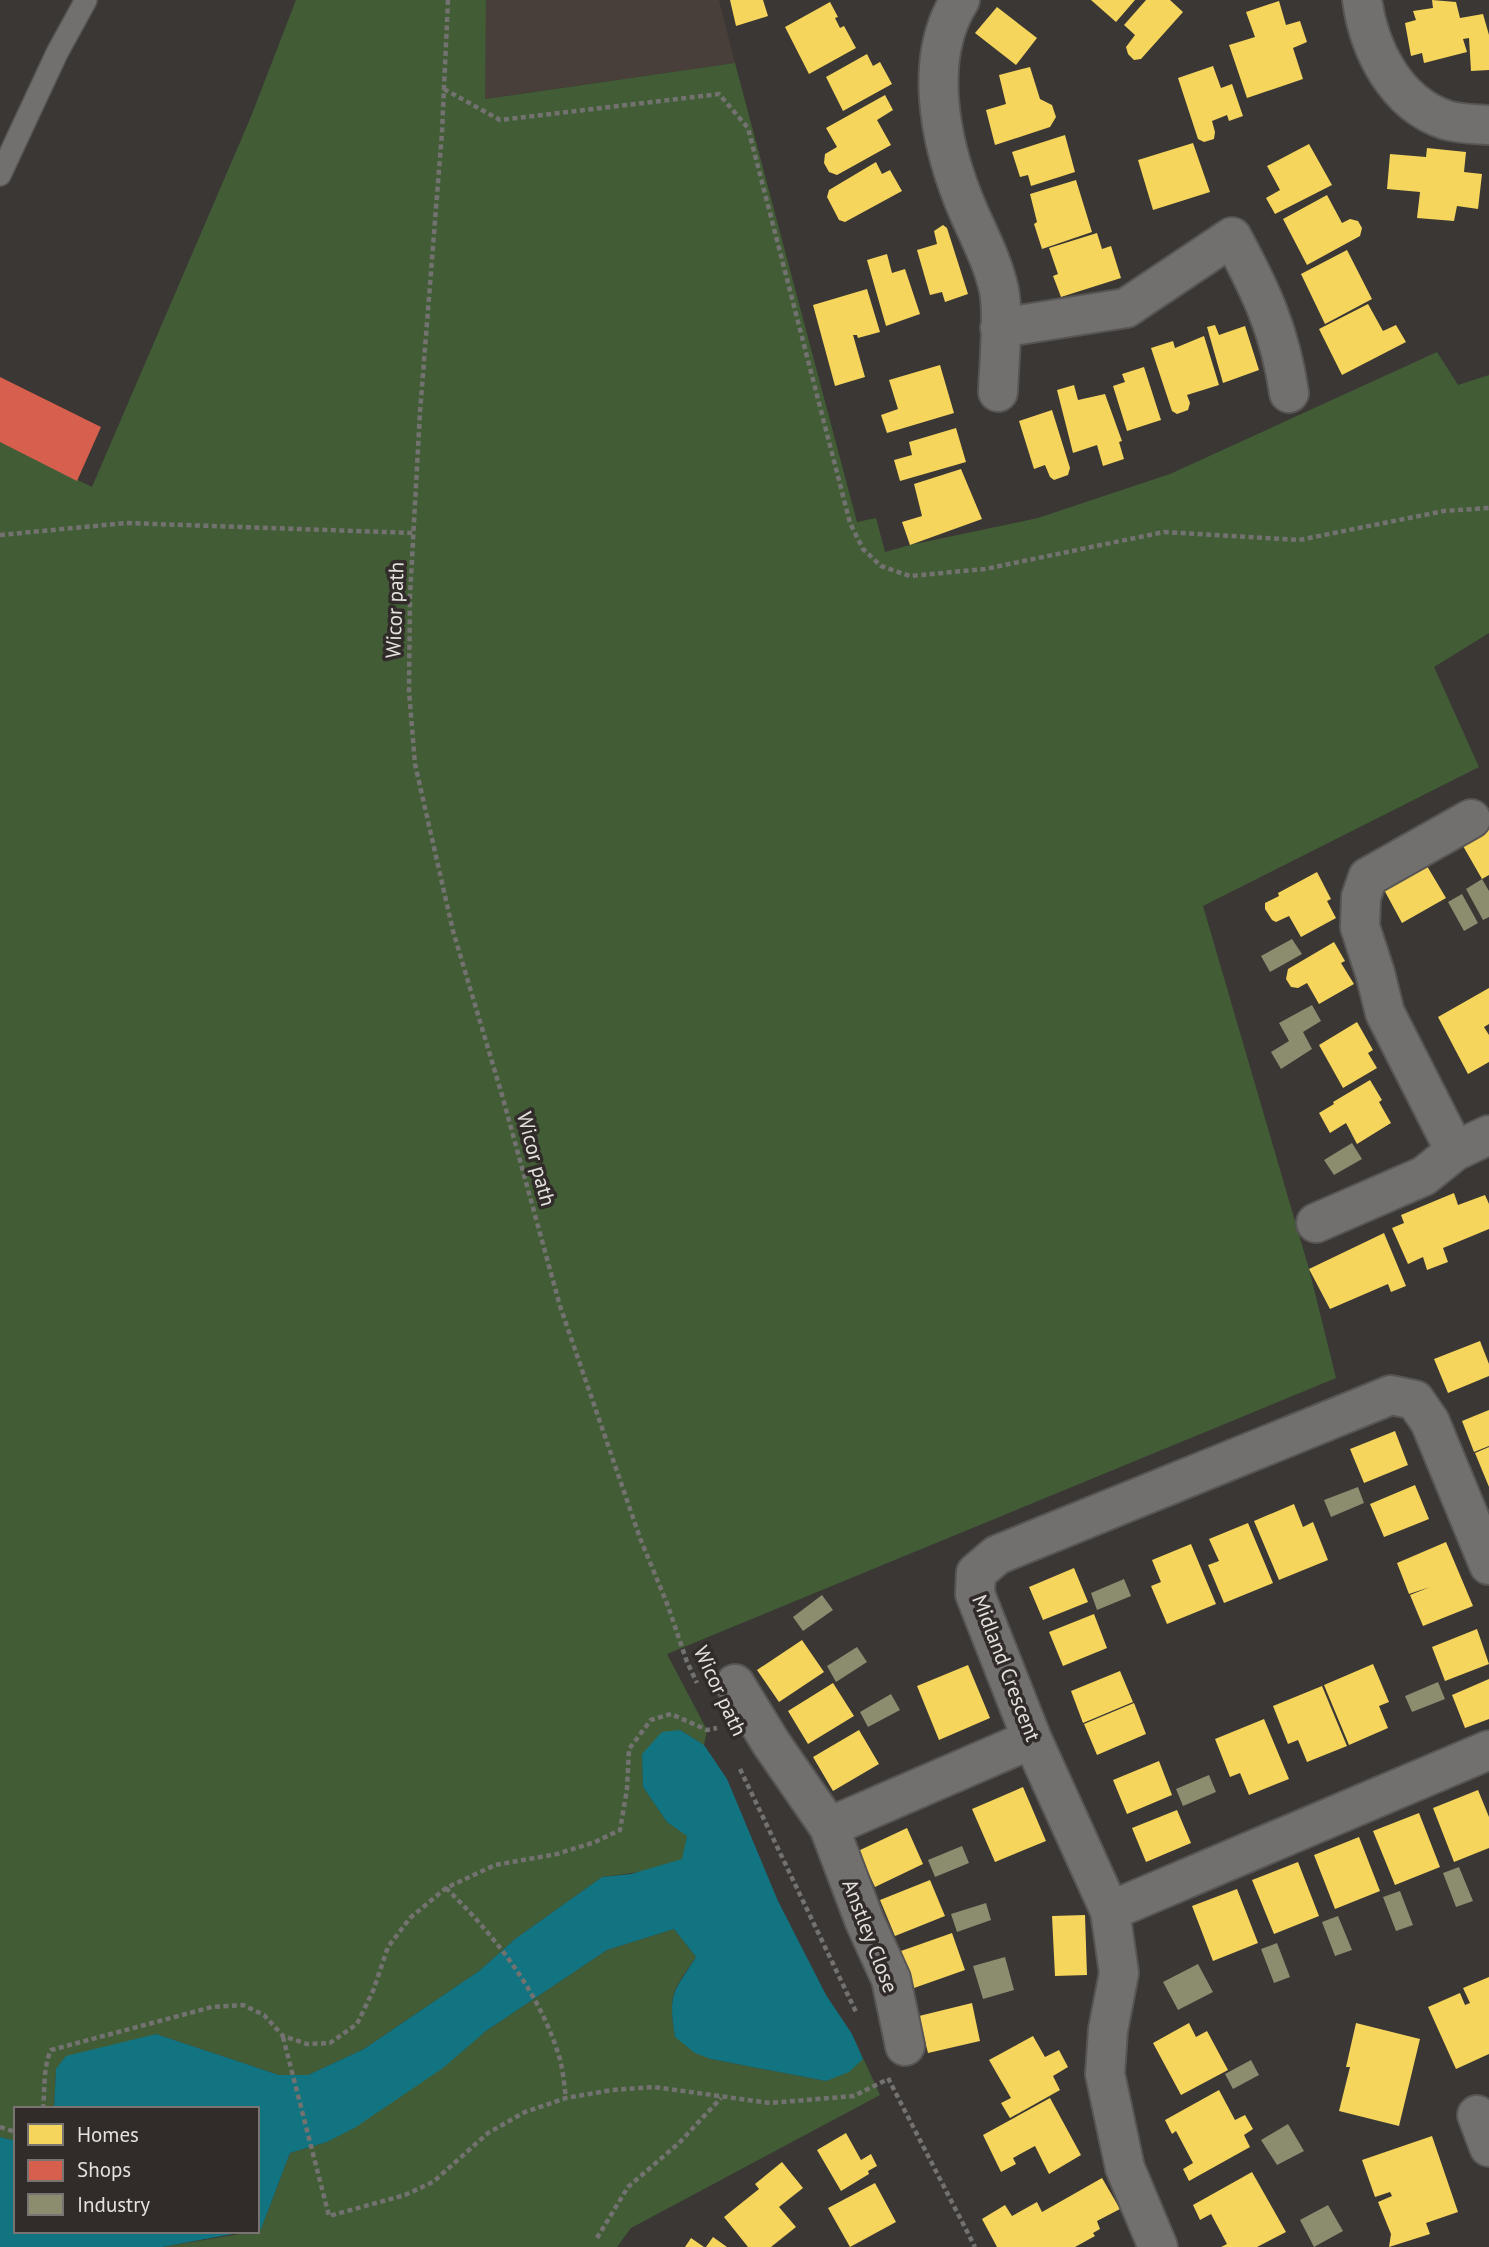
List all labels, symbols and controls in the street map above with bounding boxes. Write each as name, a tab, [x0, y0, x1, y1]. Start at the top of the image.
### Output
street label: Wicor path	[379, 561, 410, 659]
street label: Wicor path	[511, 1109, 562, 1209]
street label: Midland Crescent	[966, 1591, 1047, 1745]
street label: Wicor path	[688, 1641, 753, 1740]
street label: Anstley Close	[836, 1875, 905, 1996]
legend	[14, 2107, 259, 2233]
text: Homes	[77, 2121, 139, 2148]
text: Shops	[77, 2156, 131, 2183]
text: Industry	[77, 2191, 150, 2218]

